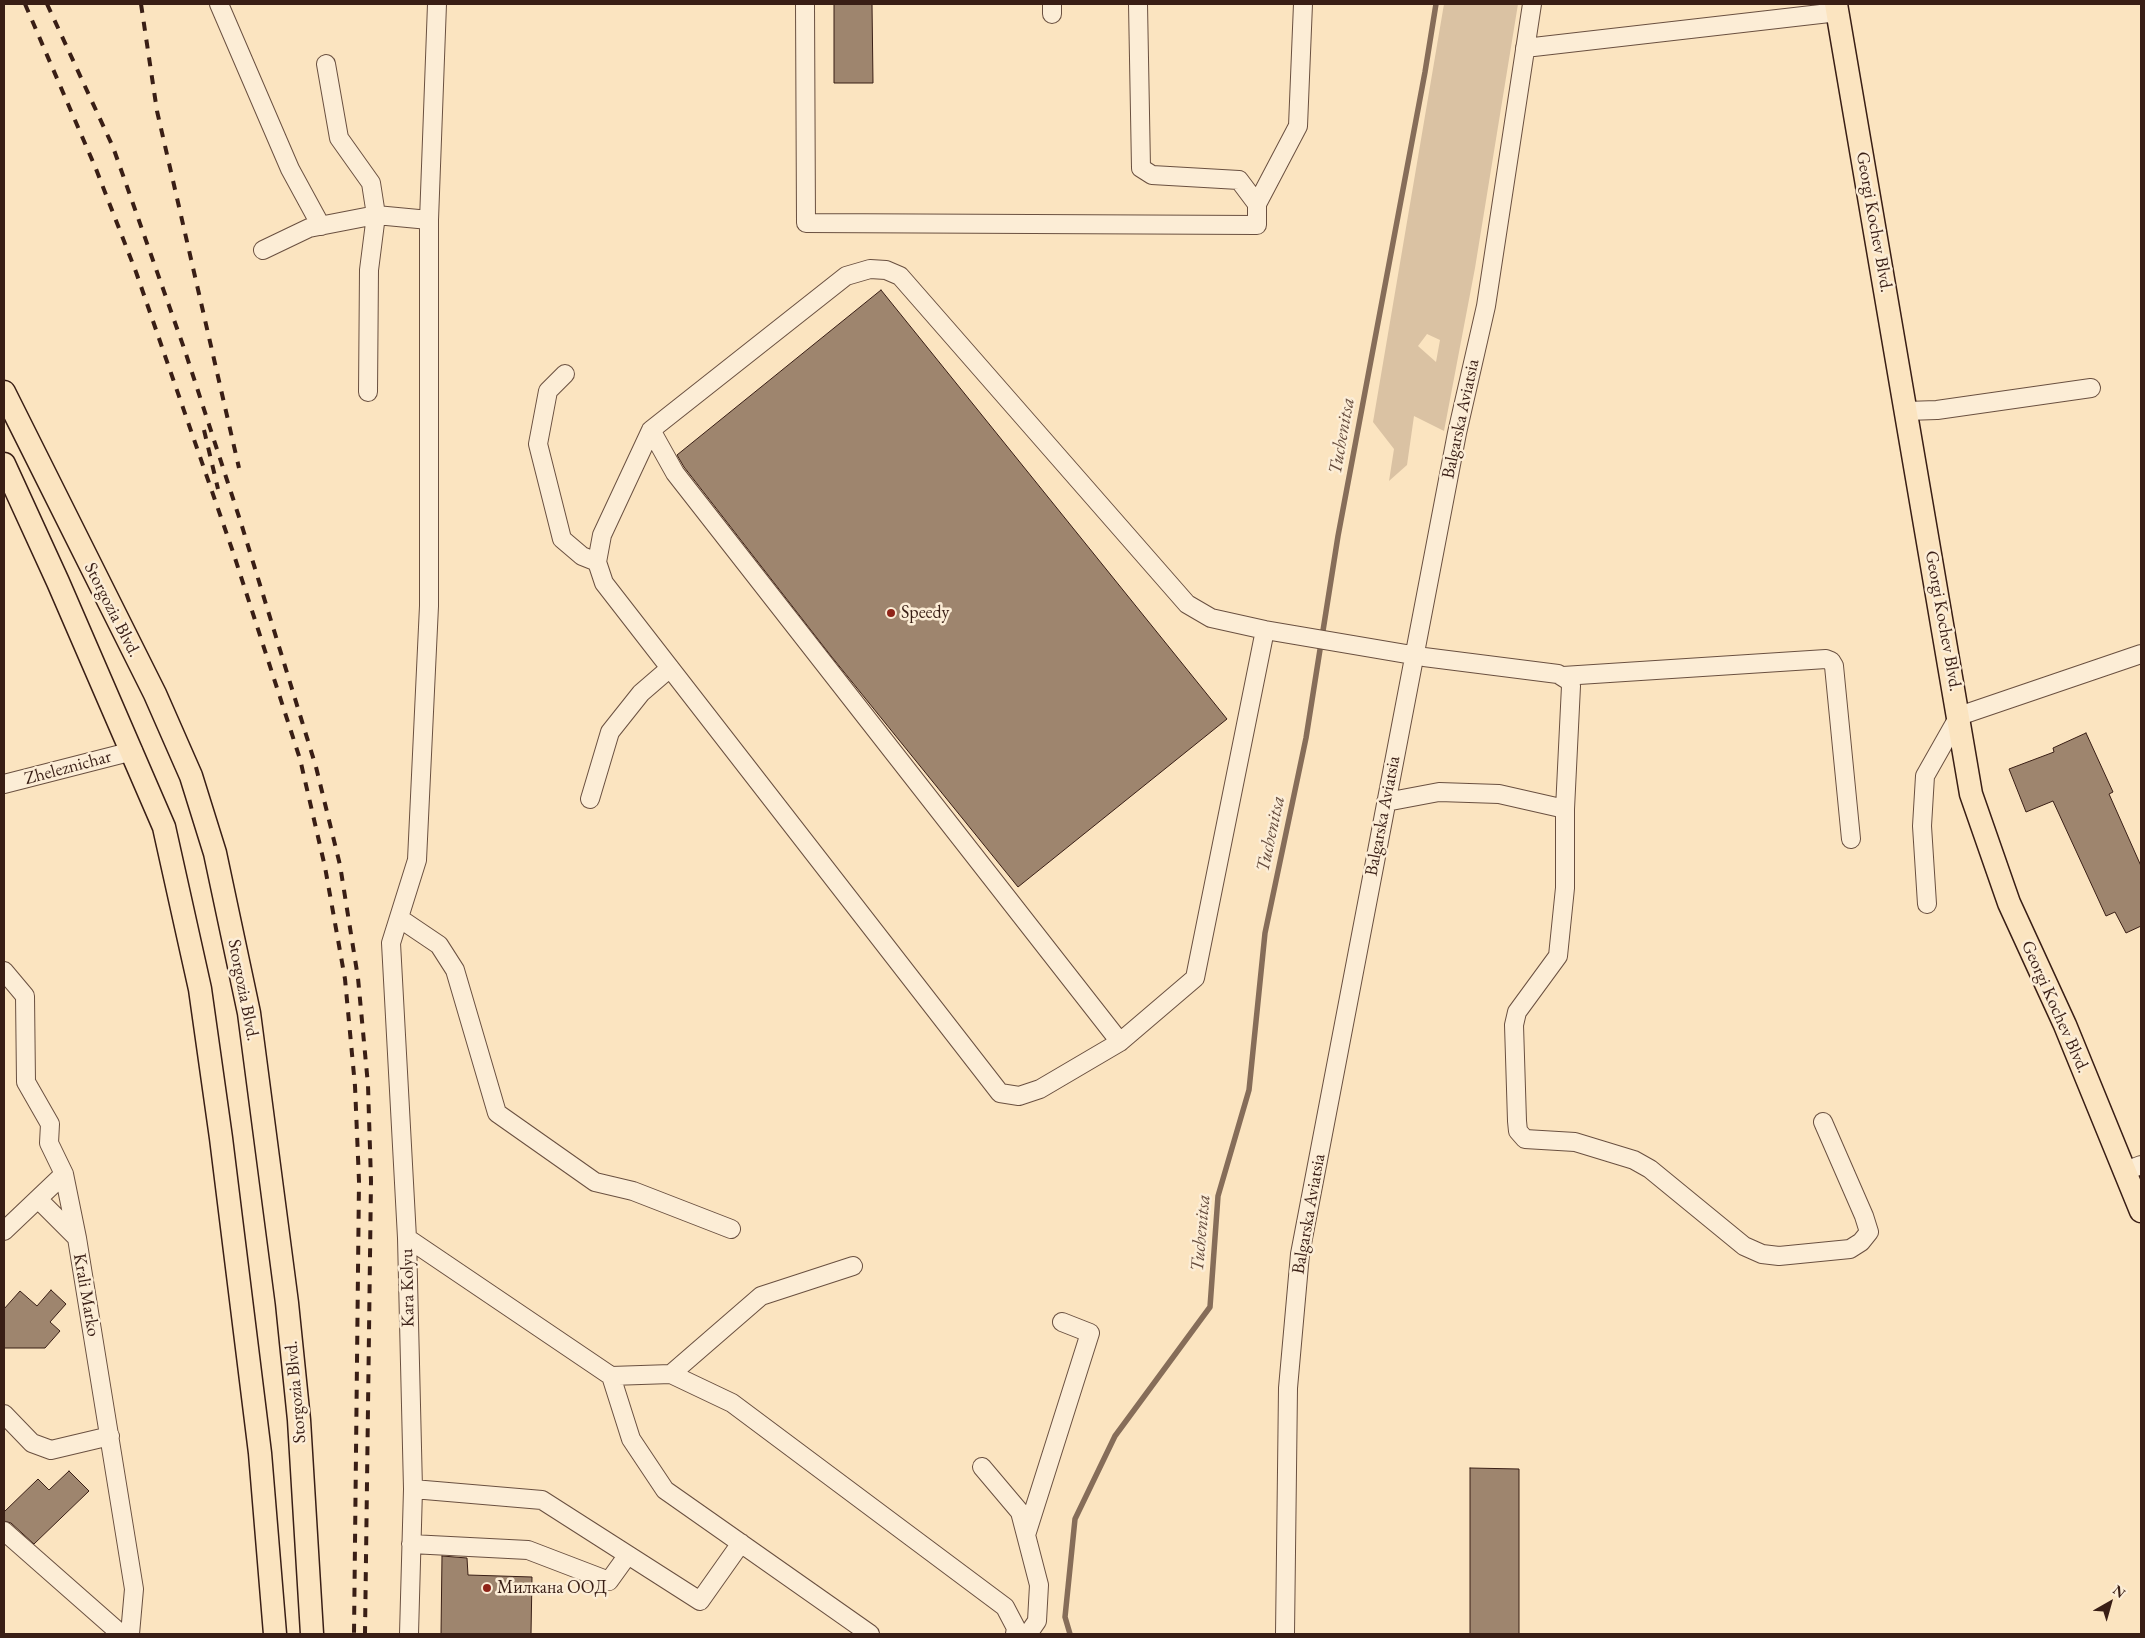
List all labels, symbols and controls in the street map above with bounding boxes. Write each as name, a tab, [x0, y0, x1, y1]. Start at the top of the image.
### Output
street label: Georgi Kochev Blvd.	[1851, 150, 1897, 294]
street label: Balgarska Aviatsia	[1438, 357, 1484, 481]
water label: Tuchenitsa	[1324, 396, 1360, 476]
street label: Georgi Kochev Blvd.	[1920, 549, 1966, 693]
street label: Storgozia Blvd.	[79, 559, 145, 661]
place label: Speedy	[901, 602, 949, 624]
marker: Speedy	[885, 607, 897, 619]
street label: Zheleznichar	[22, 746, 114, 790]
street label: Balgarska Aviatsia	[1361, 754, 1405, 878]
water label: Tuchenitsa	[1252, 794, 1290, 874]
street label: Storgozia Blvd.	[223, 937, 263, 1043]
street label: Georgi Kochev Blvd.	[2016, 937, 2094, 1077]
street label: Balgarska Aviatsia	[1288, 1152, 1330, 1276]
water label: Tuchenitsa	[1186, 1194, 1216, 1272]
street label: Kara Kolyu	[397, 1248, 419, 1328]
street label: Krali Marko	[68, 1252, 104, 1338]
street label: Storgozia Blvd.	[281, 1340, 311, 1444]
place label: Милкана OOД	[497, 1577, 607, 1599]
north arrow	[2085, 1578, 2135, 1628]
text: N	[2109, 1581, 2129, 1602]
marker: Милкана OOД	[481, 1582, 493, 1594]

